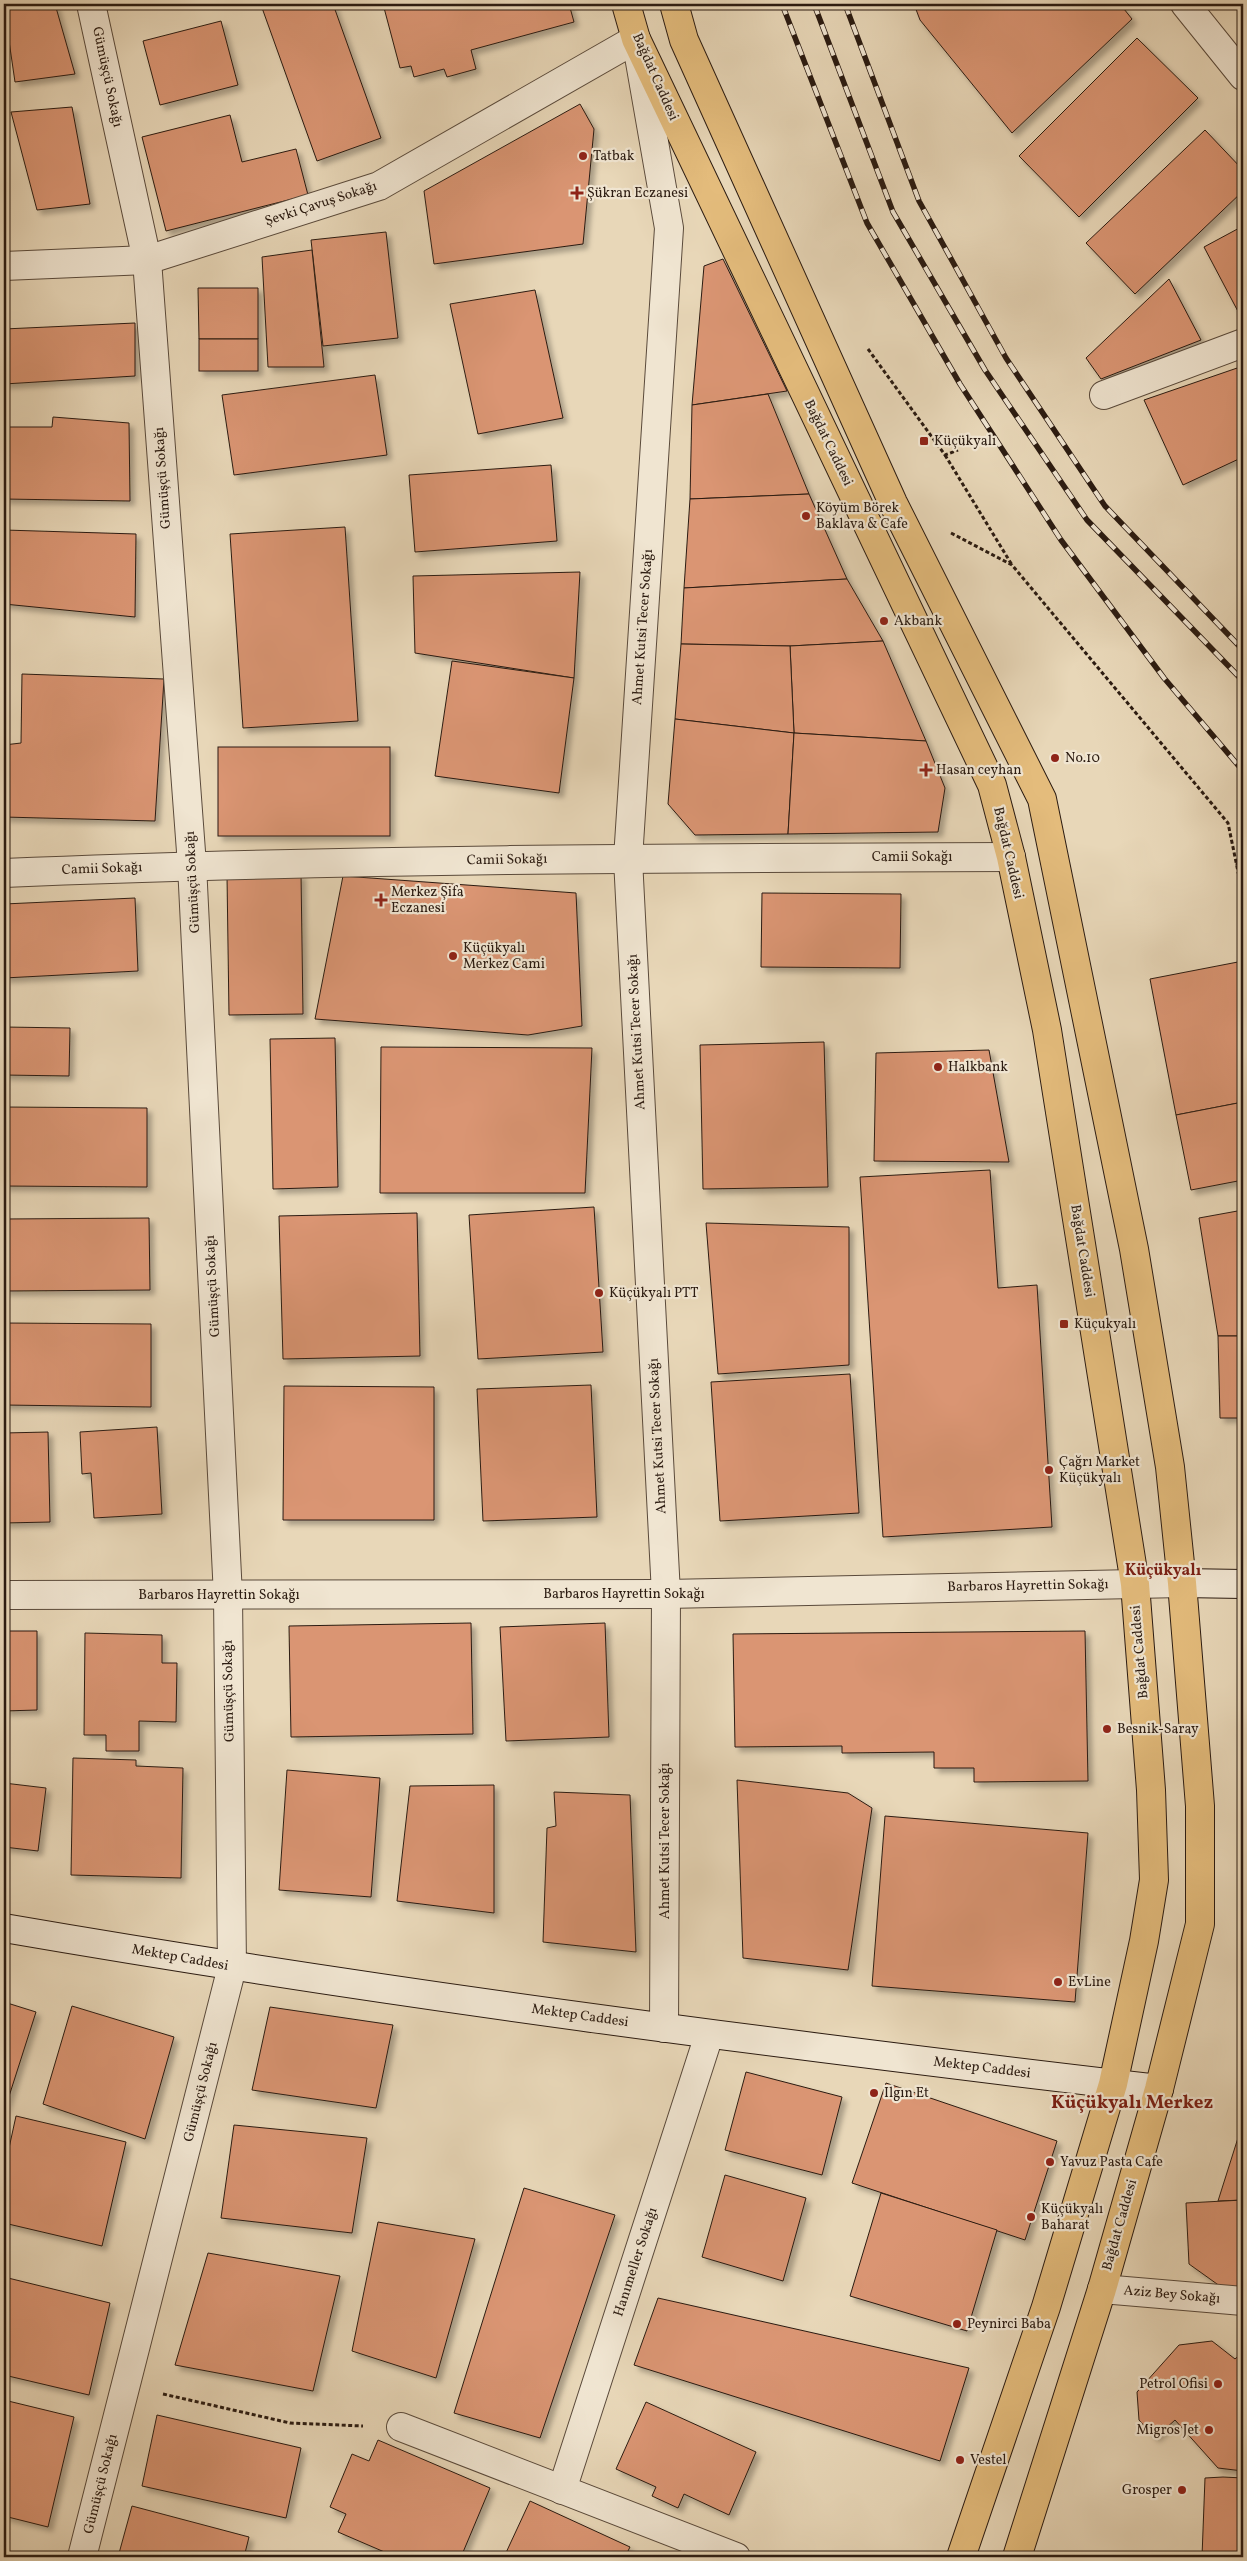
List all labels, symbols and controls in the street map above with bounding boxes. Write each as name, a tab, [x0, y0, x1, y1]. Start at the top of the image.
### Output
street label: Gümüşçü Sokağı	[87, 25, 127, 129]
street label: Bağdat Caddesi	[627, 30, 683, 124]
place label: Tatbak	[593, 147, 635, 166]
marker: Tatbak	[577, 150, 589, 162]
street label: Şevki Çavuş Sokağı	[262, 177, 380, 231]
place label: Şükran Eczanesi	[587, 184, 688, 203]
marker: Şükran Eczanesi	[571, 187, 583, 199]
street label: Bağdat Caddesi	[799, 397, 857, 489]
street label: Gümüşçü Sokağı	[150, 426, 176, 530]
place label: Küçükyalı	[934, 432, 996, 451]
marker: Küçükyalı	[918, 435, 930, 447]
place label: Köyüm Börek Baklava & Cafe	[816, 499, 908, 534]
marker: Köyüm Börek Baklava & Cafe	[800, 510, 812, 522]
street label: Ahmet Kutsi Tecer Sokağı	[628, 548, 658, 706]
place label: Akbank	[894, 612, 942, 631]
marker: Akbank	[878, 615, 890, 627]
place label: No.10	[1065, 749, 1100, 768]
marker: No.10	[1049, 752, 1061, 764]
place label: Hasan ceyhan	[936, 761, 1022, 780]
marker: Hasan ceyhan	[920, 764, 932, 776]
street label: Bağdat Caddesi	[988, 805, 1028, 901]
street label: Gümüşçü Sokağı	[181, 830, 205, 934]
street label: Camii Sokağı	[872, 848, 952, 867]
street label: Camii Sokağı	[466, 850, 548, 870]
street label: Camii Sokağı	[61, 858, 143, 880]
place label: Merkez Şifa Eczanesi	[391, 883, 464, 918]
marker: Merkez Şifa Eczanesi	[375, 894, 387, 906]
place label: Küçükyalı Merkez Cami	[463, 939, 545, 974]
marker: Küçükyalı Merkez Cami	[447, 950, 459, 962]
street label: Ahmet Kutsi Tecer Sokağı	[623, 953, 651, 1111]
place label: Halkbank	[948, 1058, 1008, 1077]
marker: Halkbank	[932, 1061, 944, 1073]
street label: Bağdat Caddesi	[1065, 1203, 1099, 1299]
street label: Gümüşçü Sokağı	[201, 1234, 225, 1338]
place label: Küçükyalı PTT	[609, 1284, 698, 1303]
marker: Küçükyalı PTT	[593, 1287, 605, 1299]
place label: Küçukyalı	[1074, 1315, 1136, 1334]
marker: Küçukyalı	[1058, 1318, 1070, 1330]
street label: Ahmet Kutsi Tecer Sokağı	[644, 1357, 672, 1515]
place label: Çağrı Market Küçükyalı	[1059, 1453, 1140, 1488]
marker: Çağrı Market Küçükyalı	[1043, 1464, 1055, 1476]
district label: Küçükyalı	[1125, 1560, 1202, 1582]
street label: Barbaros Hayrettin Sokağı	[947, 1575, 1109, 1597]
street label: Barbaros Hayrettin Sokağı	[543, 1585, 705, 1604]
street label: Barbaros Hayrettin Sokağı	[138, 1586, 300, 1605]
street label: Bağdat Caddesi	[1126, 1604, 1154, 1700]
street label: Gümüşçü Sokağı	[219, 1640, 239, 1742]
place label: Besnik-Saray	[1117, 1720, 1199, 1739]
marker: Besnik-Saray	[1101, 1723, 1113, 1735]
street label: Ahmet Kutsi Tecer Sokağı	[656, 1763, 675, 1919]
street label: Mektep Caddesi	[130, 1940, 230, 1976]
place label: EvLine	[1068, 1973, 1111, 1992]
marker: EvLine	[1052, 1976, 1064, 1988]
street label: Mektep Caddesi	[530, 2000, 630, 2032]
street label: Gümüşçü Sokağı	[179, 2040, 223, 2144]
street label: Mektep Caddesi	[932, 2053, 1032, 2083]
place label: Ilgın Et	[884, 2084, 929, 2103]
marker: Ilgın Et	[868, 2087, 880, 2099]
district label: Küçükyalı Merkez	[1051, 2090, 1213, 2116]
place label: Yavuz Pasta Cafe	[1060, 2153, 1163, 2172]
marker: Yavuz Pasta Cafe	[1044, 2156, 1056, 2168]
street label: Bağdat Caddesi	[1098, 2177, 1142, 2273]
place label: Küçükyalı Baharat	[1041, 2200, 1103, 2235]
street label: Hanımeller Sokağı	[609, 2205, 663, 2319]
marker: Küçükyalı Baharat	[1025, 2211, 1037, 2223]
street label: Aziz Bey Sokağı	[1123, 2281, 1221, 2309]
place label: Peynirci Baba	[967, 2315, 1051, 2334]
marker: Peynirci Baba	[951, 2318, 963, 2330]
place label: Petrol Ofisi	[1139, 2375, 1208, 2394]
marker: Petrol Ofisi	[1212, 2378, 1224, 2390]
place label: Migros Jet	[1136, 2421, 1199, 2440]
marker: Migros Jet	[1203, 2424, 1215, 2436]
street label: Gümüşçü Sokağı	[79, 2432, 123, 2536]
place label: Vestel	[970, 2451, 1007, 2470]
marker: Vestel	[954, 2454, 966, 2466]
place label: Grosper	[1122, 2481, 1172, 2500]
marker: Grosper	[1176, 2484, 1188, 2496]

